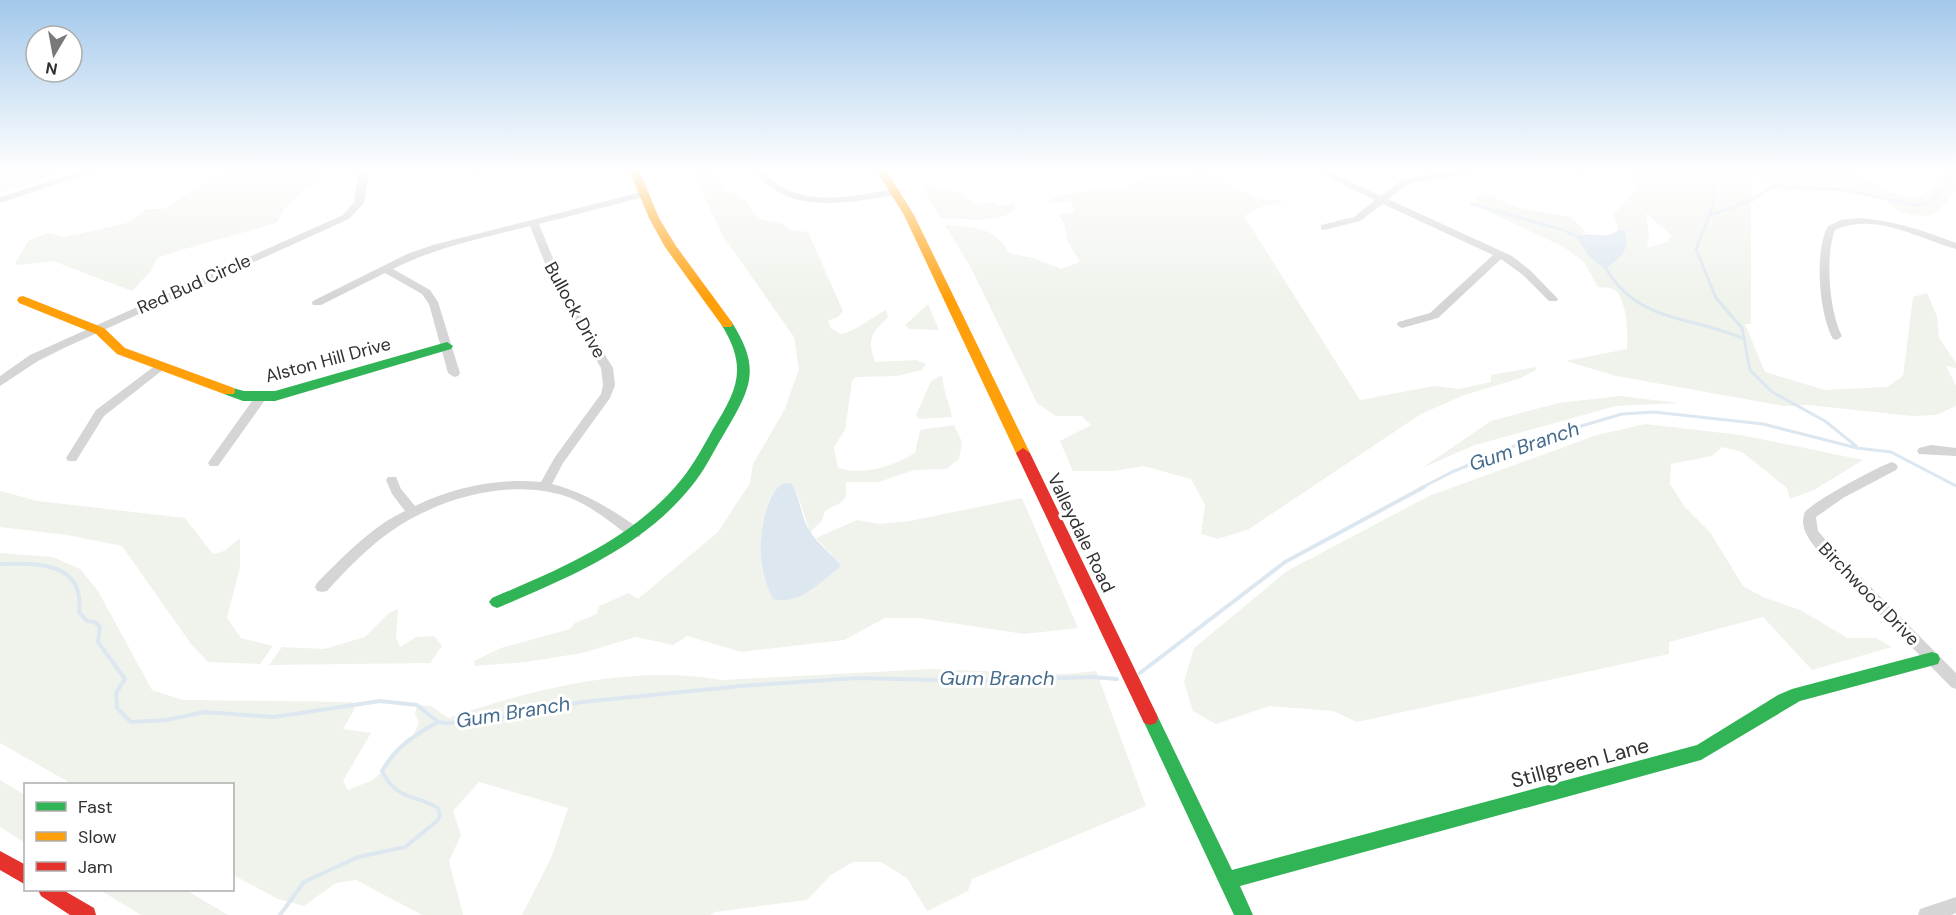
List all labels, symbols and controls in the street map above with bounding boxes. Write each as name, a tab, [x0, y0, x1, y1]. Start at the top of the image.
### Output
north arrow	[24, 24, 84, 84]
text: N	[44, 57, 59, 80]
street label: Red Bud Circle	[133, 248, 255, 320]
street label: Bullock Drive	[539, 258, 611, 362]
street label: Alston Hill Drive	[262, 332, 394, 388]
water label: Gum Branch	[1465, 415, 1583, 477]
street label: Valleydale Road	[1042, 469, 1120, 597]
street label: Birchwood Drive	[1813, 537, 1925, 651]
water label: Gum Branch	[939, 665, 1055, 691]
water label: Gum Branch	[454, 690, 572, 734]
street label: Stillgreen Lane	[1508, 731, 1652, 795]
legend	[24, 783, 234, 891]
text: Fast	[78, 795, 113, 819]
text: Slow	[78, 825, 117, 849]
text: Jam	[78, 855, 113, 879]

